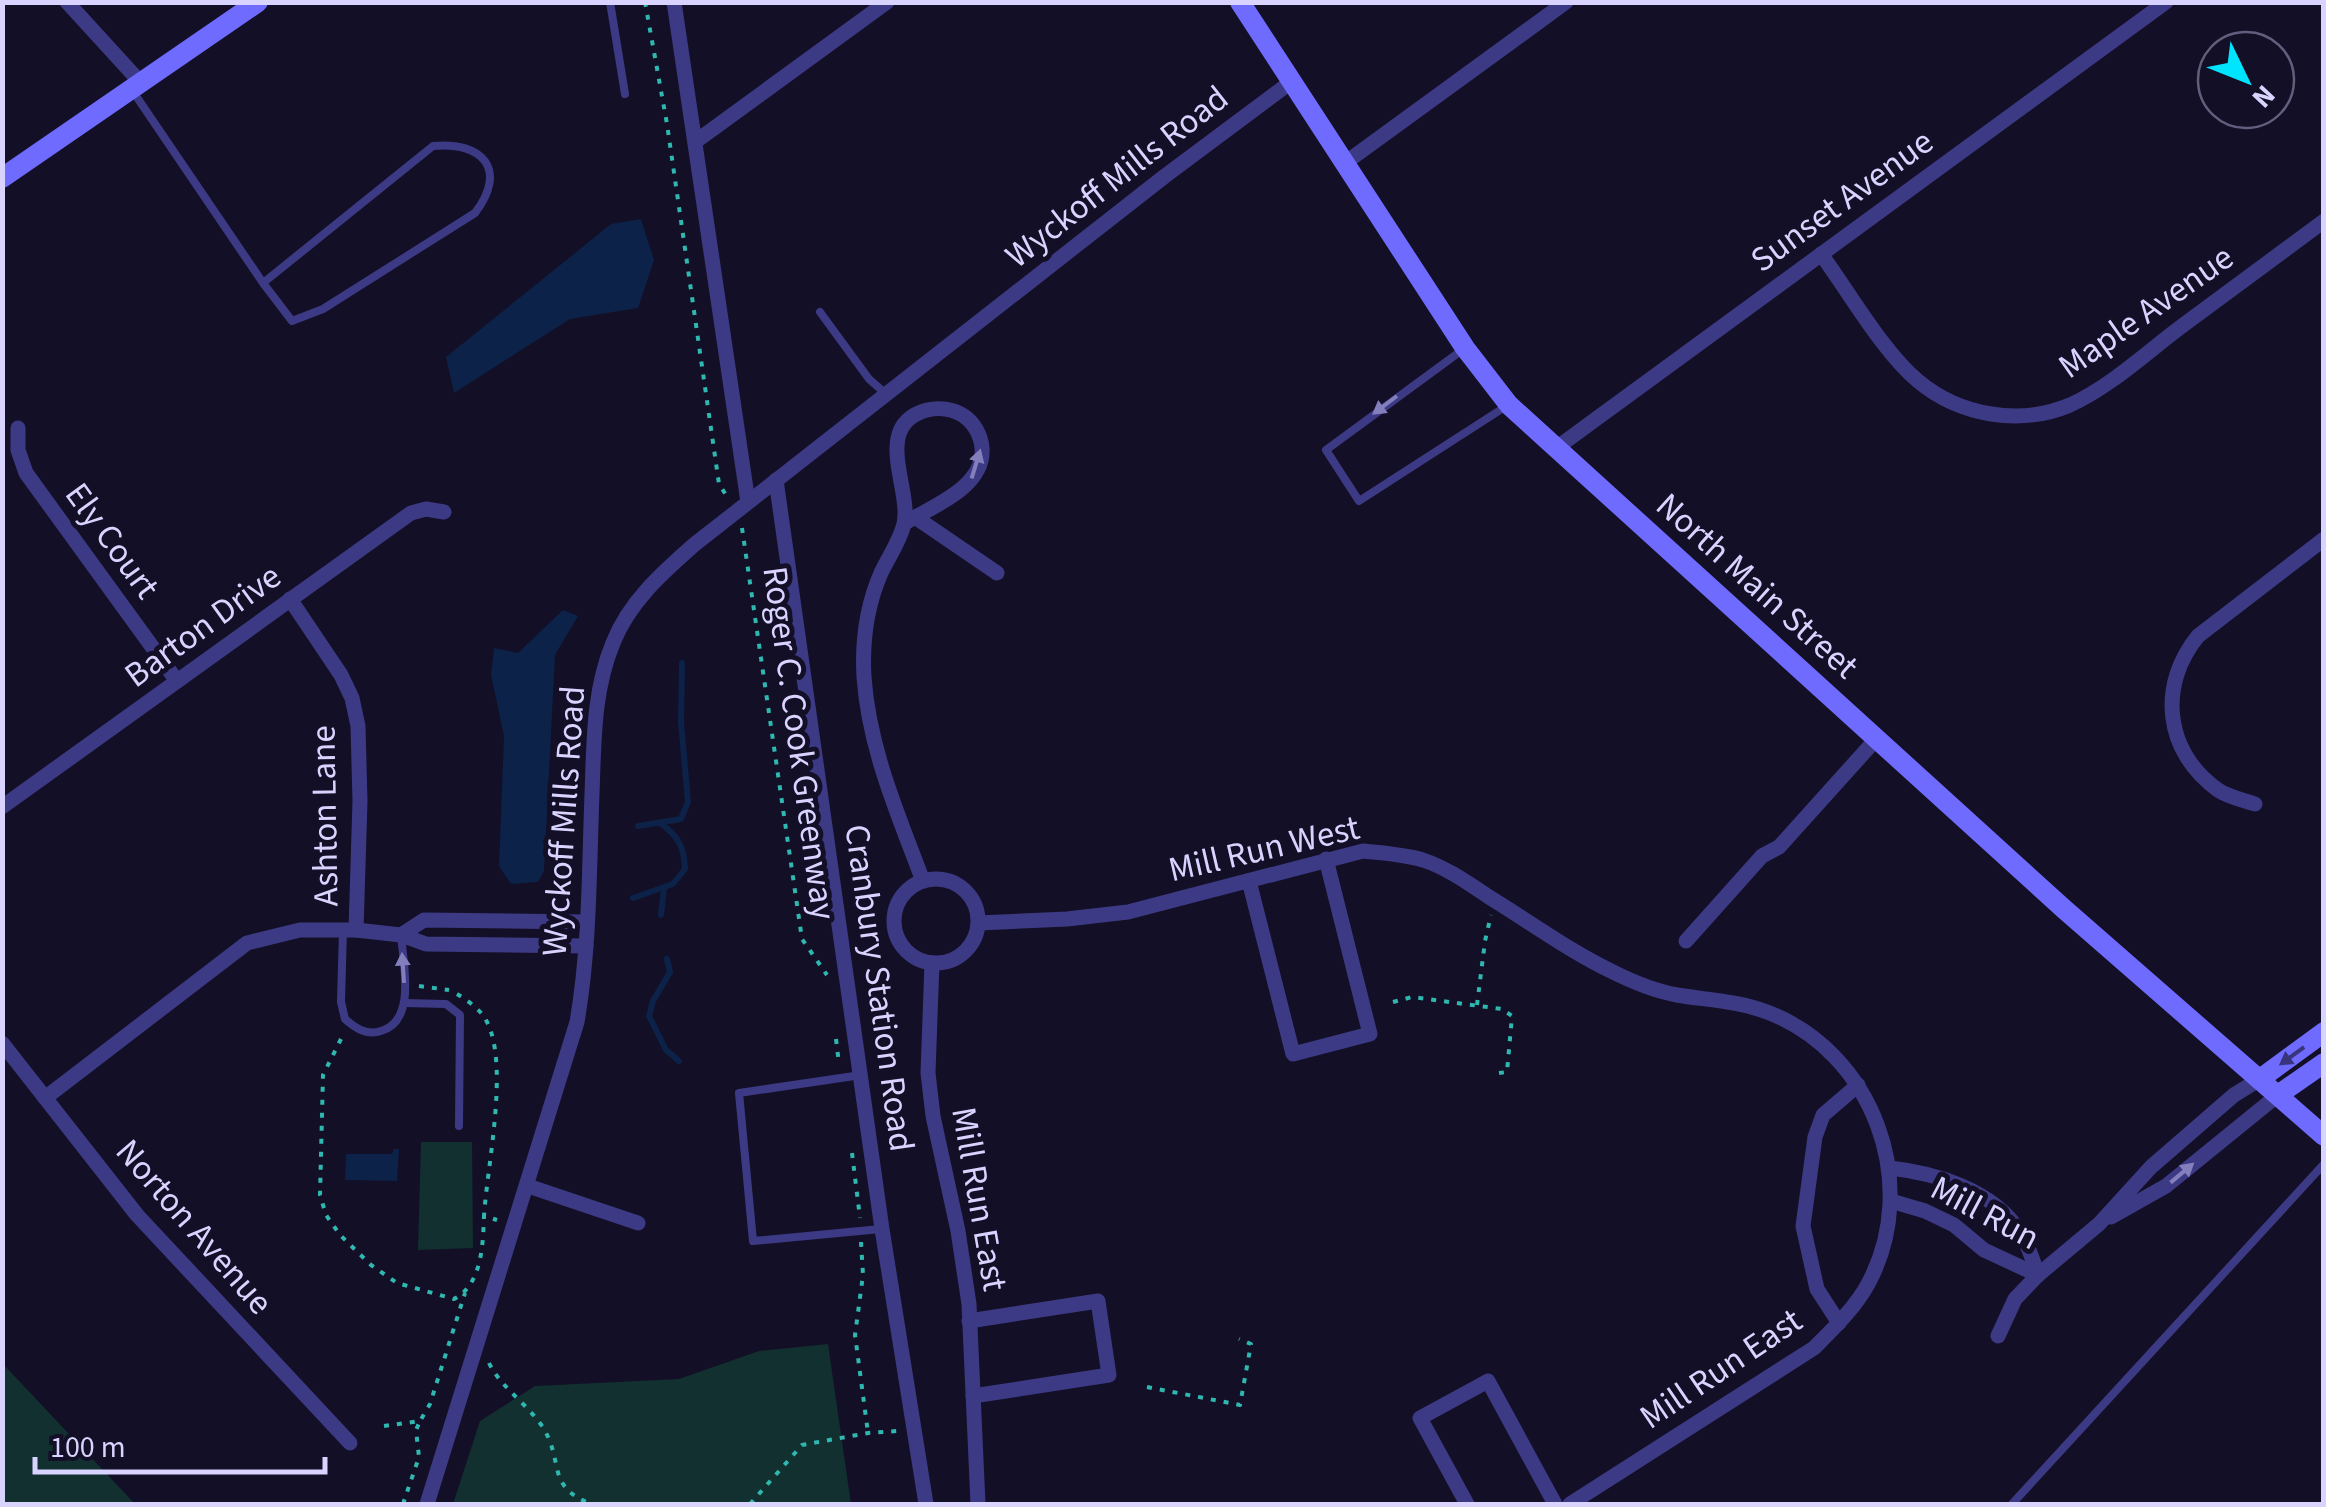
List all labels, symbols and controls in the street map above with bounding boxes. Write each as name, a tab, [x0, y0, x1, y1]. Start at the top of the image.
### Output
north arrow	[2196, 30, 2296, 130]
street label: Wyckoff Mills Road	[995, 74, 1239, 280]
text: N	[2243, 76, 2285, 117]
street label: Sunset Avenue	[1740, 118, 1944, 284]
street label: Maple Avenue	[2048, 233, 2244, 391]
one-way arrow	[1372, 394, 1398, 414]
one-way arrow	[969, 448, 985, 479]
street label: Ely Court	[53, 473, 171, 610]
street label: North Main Street	[1645, 481, 1869, 691]
street label: Barton Drive	[114, 552, 292, 700]
street label: Roger C. Cook Greenway	[749, 563, 849, 923]
street label: Wyckoff Mills Road	[530, 684, 598, 958]
street label: Ashton Lane	[298, 725, 352, 907]
street label: Mill Run West	[1164, 803, 1365, 895]
street label: Cranbury Station Road	[831, 821, 927, 1155]
one-way arrow	[395, 952, 411, 984]
one-way arrow	[2279, 1046, 2305, 1065]
street label: Mill Run East	[938, 1103, 1020, 1295]
street label: Norton Avenue	[104, 1128, 284, 1326]
one-way arrow	[2169, 1162, 2194, 1184]
street label: Mill Run	[1922, 1163, 2048, 1263]
street label: Mill Run East	[1630, 1296, 1812, 1442]
scale bar	[35, 1412, 325, 1474]
text: 100 m	[50, 1426, 126, 1469]

